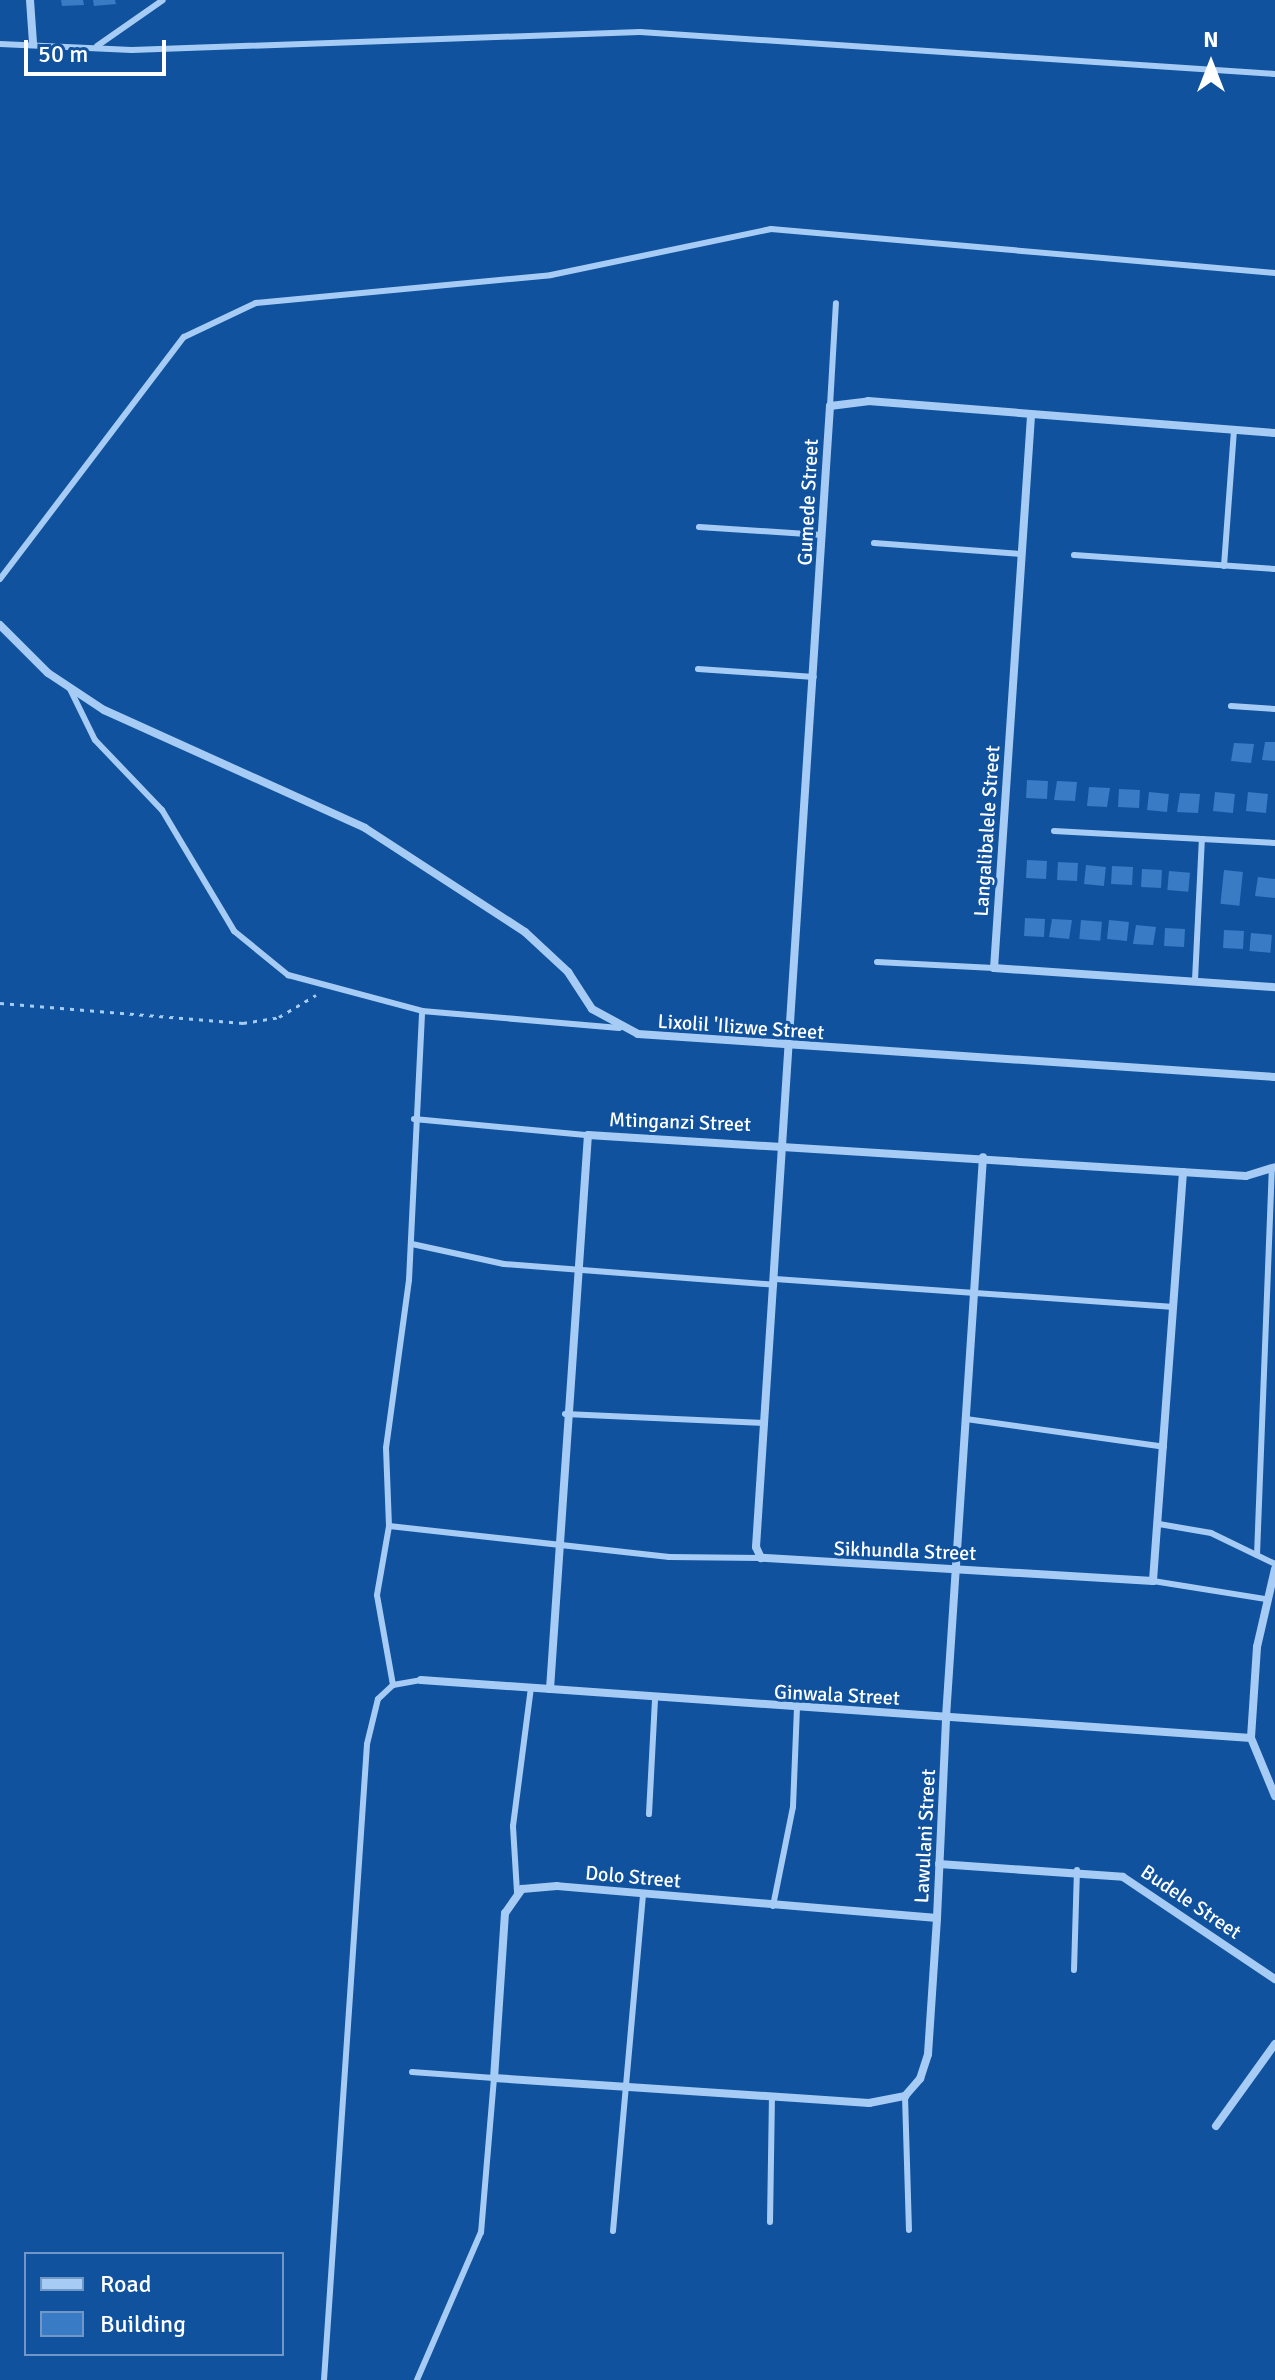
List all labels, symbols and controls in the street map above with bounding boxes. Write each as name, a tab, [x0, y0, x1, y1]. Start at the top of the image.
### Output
scale bar	[28, 24, 170, 74]
north arrow	[1171, 24, 1251, 104]
text: N	[1203, 26, 1219, 53]
text: 50 m	[38, 39, 88, 69]
street label: Gumede Street	[793, 438, 823, 566]
street label: Langalibalele Street	[969, 744, 1005, 918]
street label: Lixolil 'Ilizwe Street	[657, 1009, 825, 1045]
street label: Mtinganzi Street	[609, 1108, 751, 1136]
street label: Sikhundla Street	[833, 1537, 977, 1565]
street label: Ginwala Street	[774, 1680, 900, 1710]
street label: Lawulani Street	[909, 1768, 941, 1904]
street label: Budele Street	[1136, 1860, 1246, 1944]
street label: Dolo Street	[584, 1861, 682, 1893]
legend	[24, 2252, 284, 2356]
text: Road	[100, 2269, 151, 2299]
text: Building	[100, 2309, 186, 2339]

